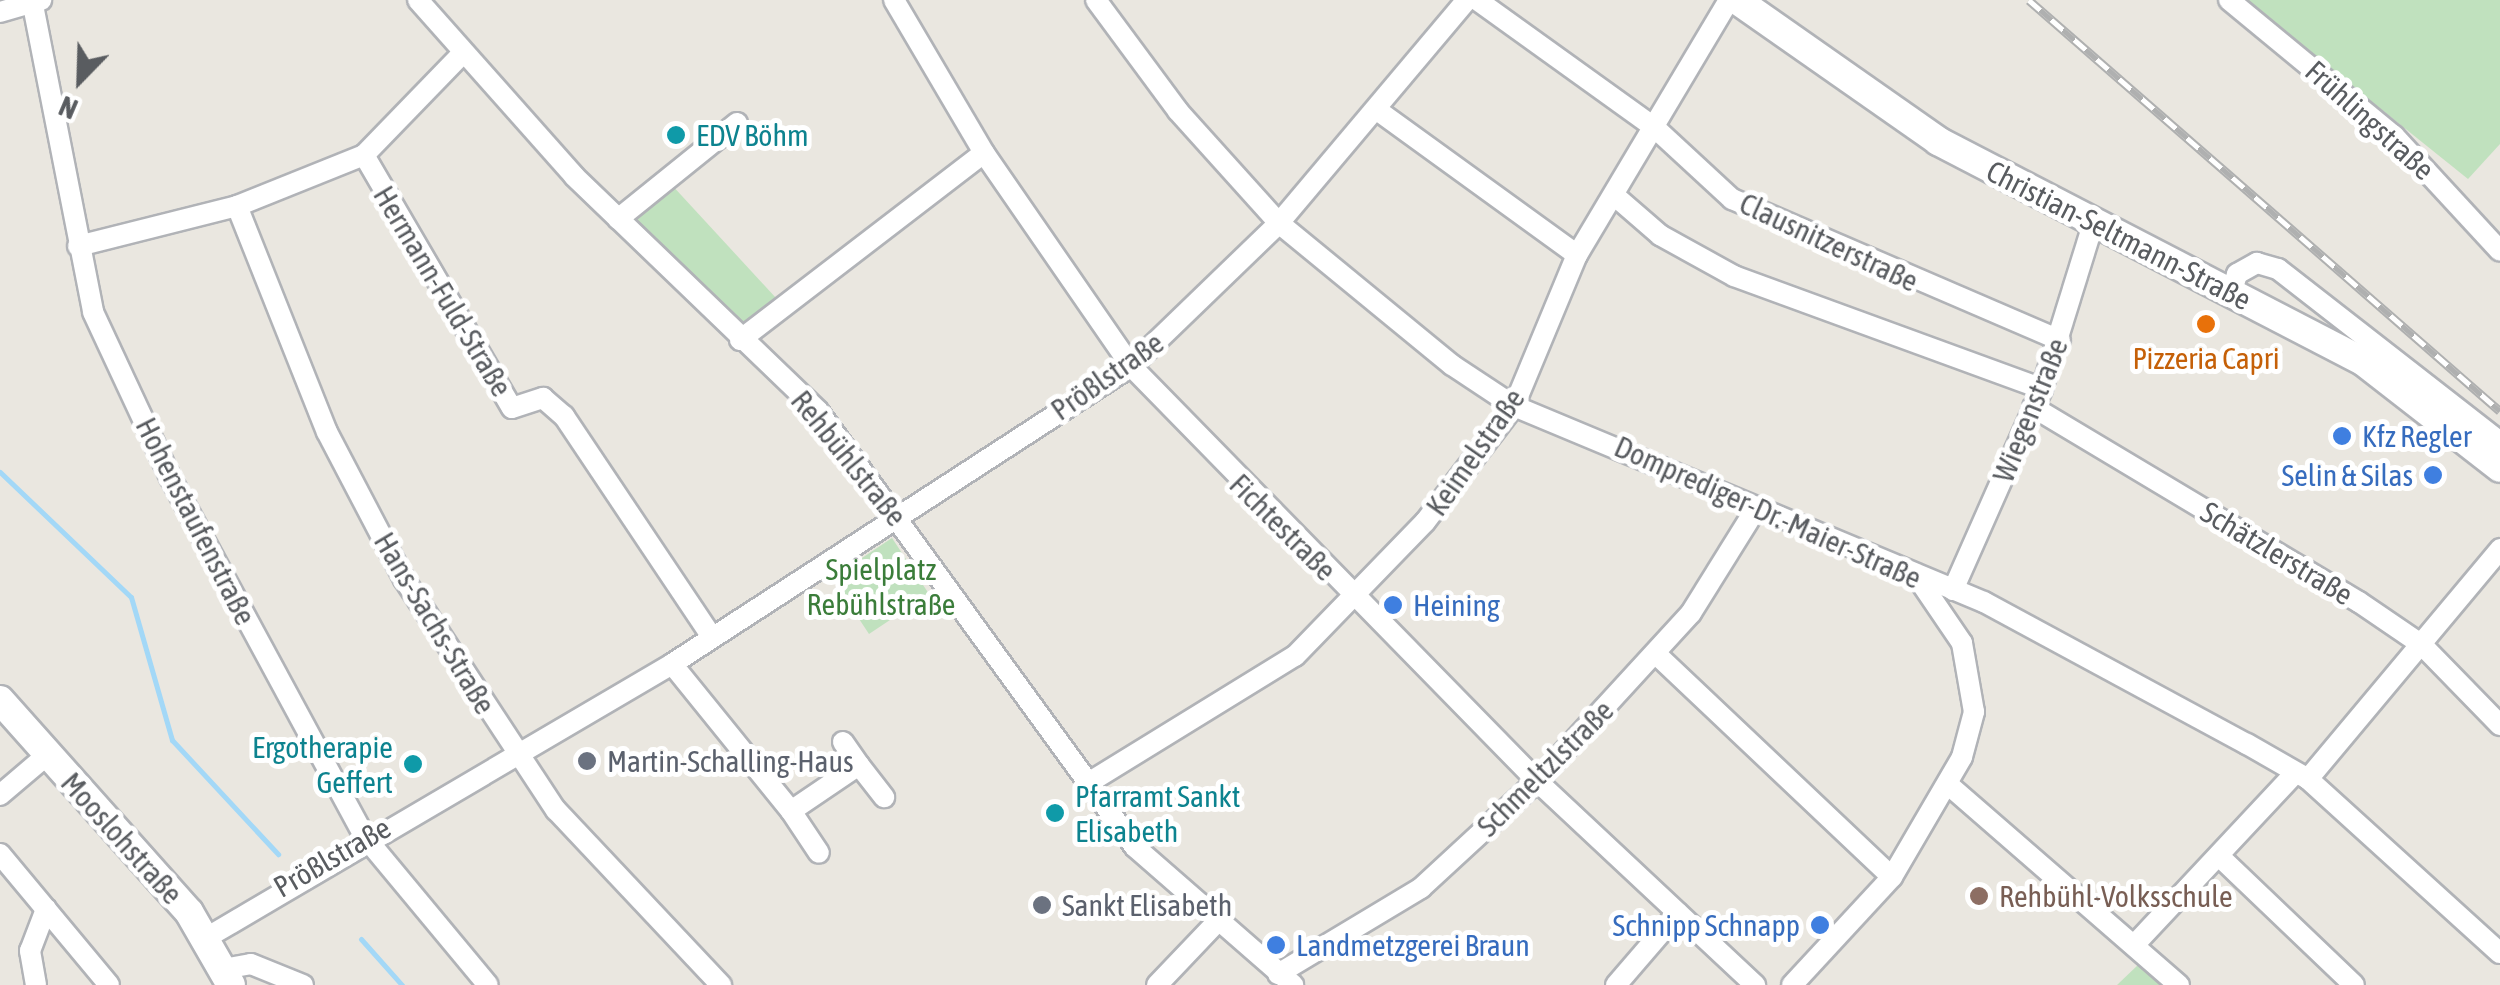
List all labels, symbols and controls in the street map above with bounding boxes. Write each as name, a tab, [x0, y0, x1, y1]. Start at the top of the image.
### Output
north arrow	[30, 30, 130, 130]
street label: Frühlingstraße	[2298, 53, 2442, 187]
text: N	[54, 90, 82, 126]
place label: EDV Böhm	[696, 117, 809, 153]
marker: EDV Böhm	[665, 124, 687, 146]
street label: Christian-Seltmann-Straße	[1981, 153, 2257, 317]
street label: Hermann-Fuld-Straße	[366, 179, 520, 403]
street label: Clausnitzerstraße	[1734, 185, 1924, 299]
marker: Pizzeria Capri	[2195, 313, 2217, 335]
street label: Prößlstraße	[1044, 324, 1170, 428]
street label: Wiegenstraße	[1985, 333, 2075, 487]
place label: Pizzeria Capri	[2132, 340, 2280, 376]
street label: Keimelstraße	[1418, 381, 1532, 523]
street label: Rehbühlstraße	[784, 383, 914, 533]
street label: Hohenstaufenstraße	[128, 411, 264, 631]
place label: Kfz Regler	[2362, 418, 2472, 454]
marker: Kfz Regler	[2331, 425, 2353, 447]
street label: Domprediger-Dr.-Maier-Straße	[1609, 428, 1927, 596]
place label: Selin & Silas	[2282, 457, 2413, 493]
marker: Selin & Silas	[2422, 464, 2444, 486]
street label: Fichtestraße	[1222, 466, 1344, 588]
street label: Schätzlerstraße	[2194, 494, 2360, 612]
street label: Hans-Sachs-Straße	[367, 526, 503, 720]
park label: Spielplatz Rebühlstraße	[807, 551, 955, 622]
place label: Heining	[1413, 587, 1500, 623]
marker: Heining	[1382, 594, 1404, 616]
street label: Schmeltzlstraße	[1469, 692, 1621, 844]
place label: Ergotherapie Geffert	[252, 729, 393, 800]
place label: Martin-Schalling-Haus	[607, 743, 854, 779]
marker: Martin-Schalling-Haus	[576, 750, 598, 772]
marker: Ergotherapie Geffert	[402, 753, 424, 775]
street label: Mooslohstraße	[54, 765, 190, 911]
place label: Pfarramt Sankt Elisabeth	[1075, 778, 1240, 848]
marker: Pfarramt Sankt Elisabeth	[1044, 802, 1066, 824]
street label: Prößlstraße	[267, 809, 397, 905]
place label: Rehbühl-Volksschule	[1999, 878, 2233, 914]
marker: Rehbühl-Volksschule	[1968, 885, 1990, 907]
place label: Sankt Elisabeth	[1062, 887, 1232, 923]
marker: Sankt Elisabeth	[1031, 894, 1053, 916]
place label: Schnipp Schnapp	[1613, 907, 1800, 943]
marker: Schnipp Schnapp	[1809, 914, 1831, 936]
place label: Landmetzgerei Braun	[1296, 927, 1530, 963]
marker: Landmetzgerei Braun	[1265, 934, 1287, 956]

